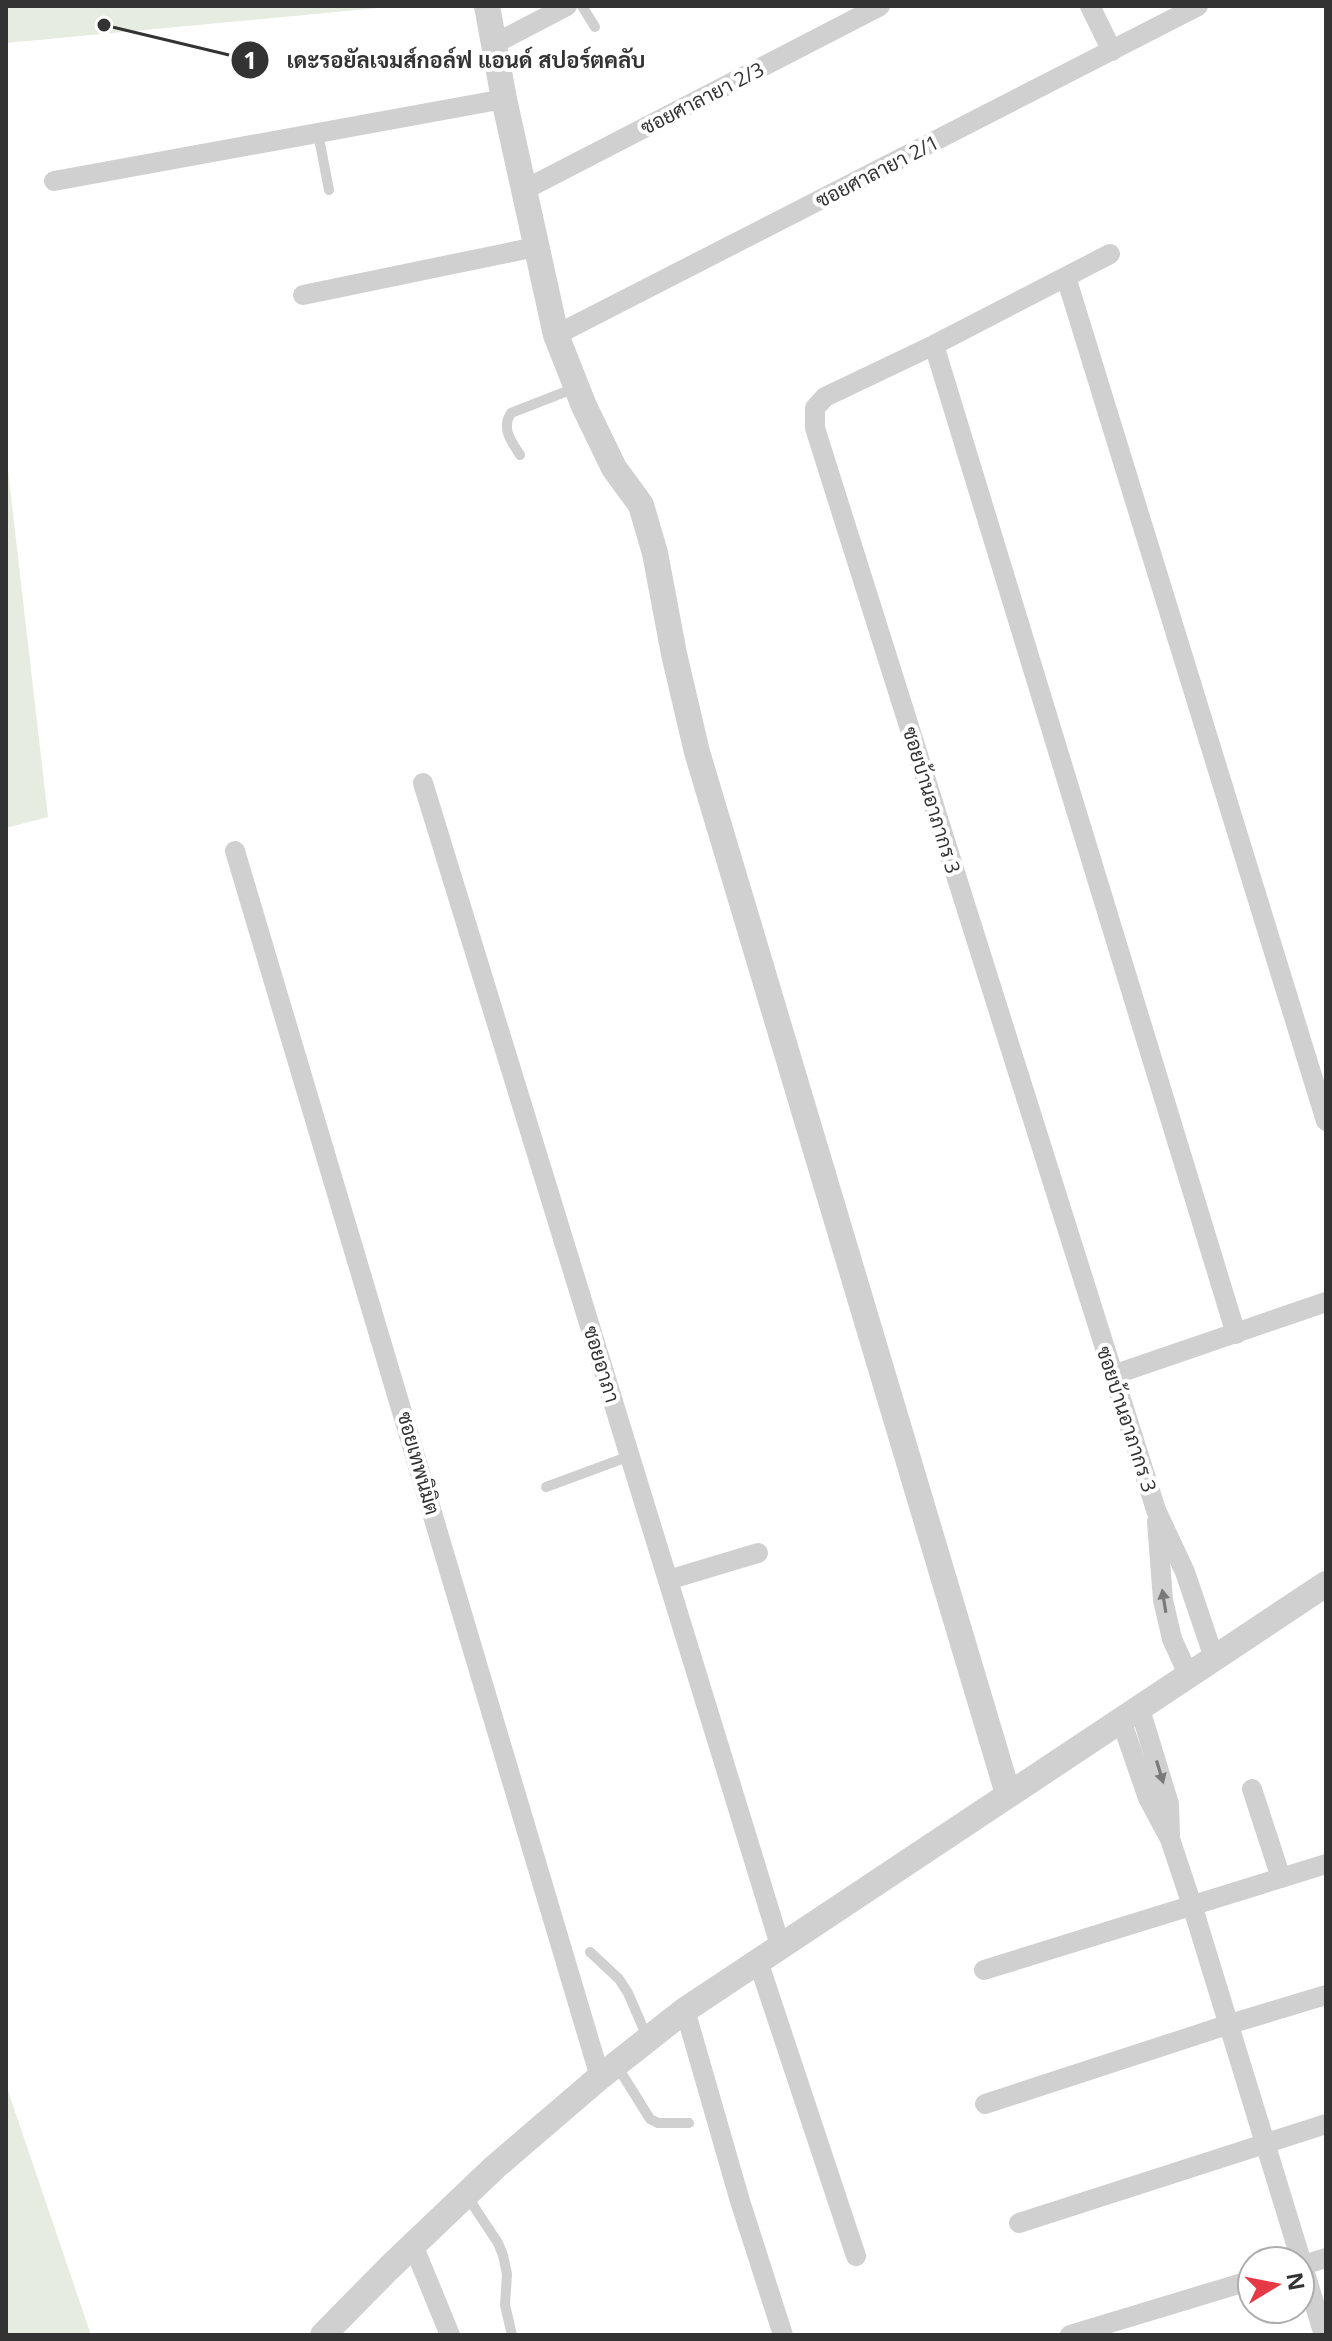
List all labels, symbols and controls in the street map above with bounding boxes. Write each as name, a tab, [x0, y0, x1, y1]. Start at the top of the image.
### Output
callout: เดะรอยัลเจมส์กอล์ฟ แอนด์ สปอร์ตคลับ	[230, 37, 661, 83]
text: 1	[243, 43, 257, 76]
text: เดะรอยัลเจมส์กอล์ฟ แอนด์ สปอร์ตคลับ	[287, 44, 645, 74]
street label: ซอยศาลายา 2/3	[636, 55, 768, 141]
street label: ซอยศาลายา 2/1	[811, 128, 943, 214]
street label: ซอยบ้านอาภากร 3	[897, 723, 967, 877]
street label: ซอยอาภา	[578, 1322, 626, 1406]
street label: ซอยบ้านอาภากร 3	[1091, 1342, 1163, 1496]
street label: ซอยเทพนิมิต	[391, 1408, 447, 1518]
one-way arrow	[1158, 1588, 1170, 1613]
one-way arrow	[1154, 1760, 1166, 1784]
north arrow	[1236, 2245, 1316, 2325]
text: N	[1280, 2270, 1313, 2293]

